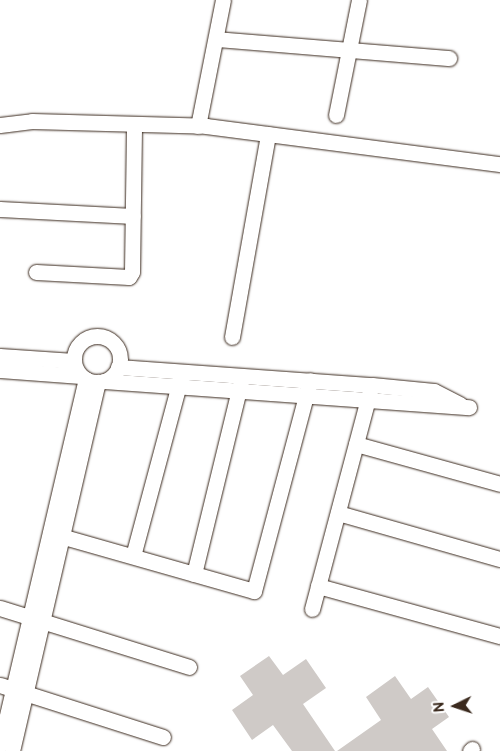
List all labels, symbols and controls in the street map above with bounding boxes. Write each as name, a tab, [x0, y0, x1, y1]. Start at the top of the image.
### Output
north arrow	[430, 681, 480, 731]
text: N	[431, 701, 448, 713]

